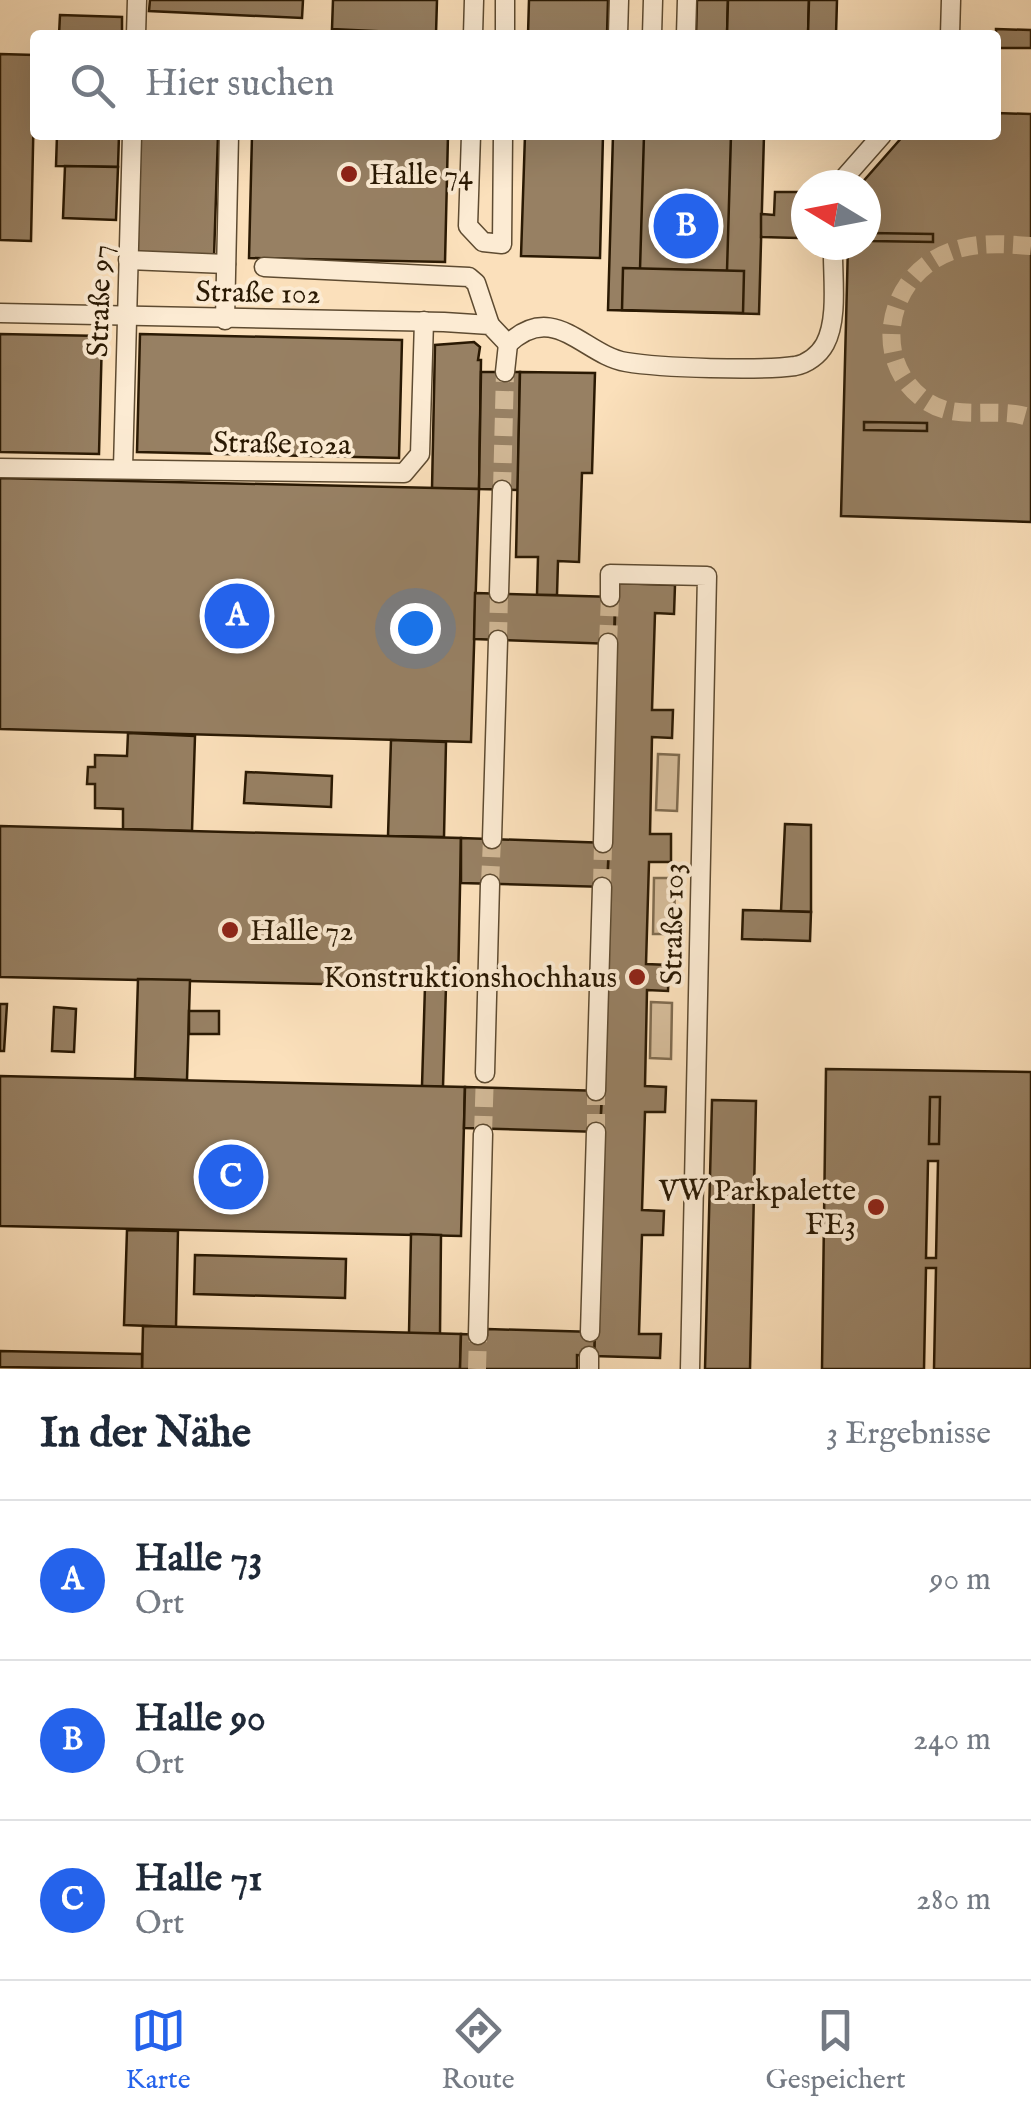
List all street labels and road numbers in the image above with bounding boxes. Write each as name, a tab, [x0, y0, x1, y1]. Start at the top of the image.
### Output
street label: Straße 97	[80, 244, 122, 358]
street label: Straße 102	[195, 274, 321, 314]
street label: Straße 102a	[213, 425, 351, 465]
street label: Straße 103	[654, 863, 694, 986]

